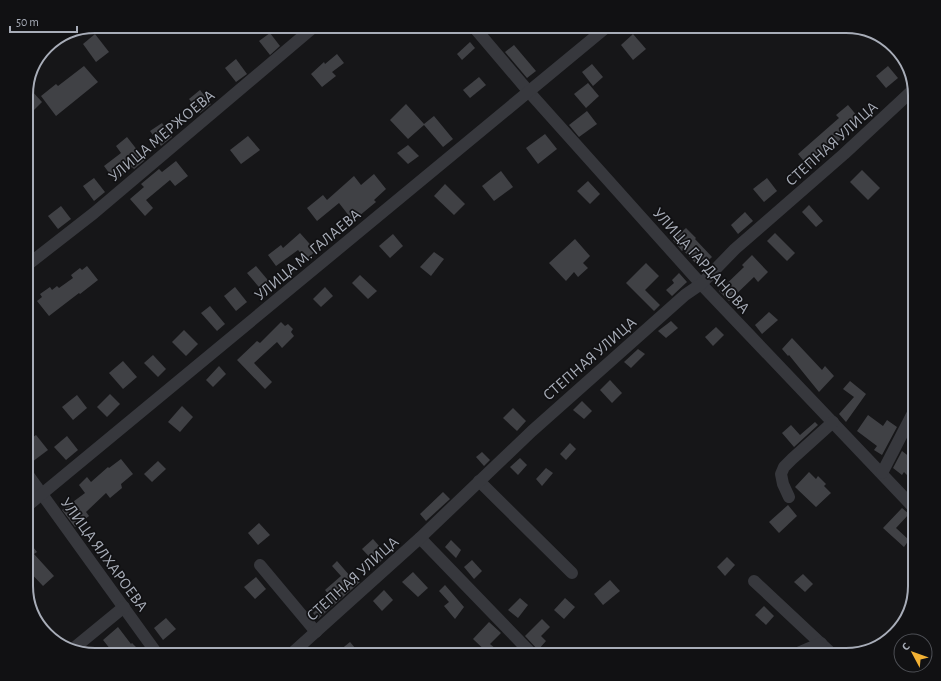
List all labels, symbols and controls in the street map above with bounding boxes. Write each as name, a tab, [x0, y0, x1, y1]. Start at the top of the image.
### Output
scale bar	[10, 8, 77, 34]
text: 50 m	[16, 16, 39, 28]
street label: УЛИЦА МЕРЖОЕВА	[106, 86, 218, 185]
street label: СТЕПНАЯ УЛИЦА	[783, 98, 881, 189]
street label: УЛИЦА ГАРДАНОВА	[650, 205, 753, 317]
street label: УЛИЦА М. ГАЛАЕВА	[252, 206, 364, 304]
street label: СТЕПНАЯ УЛИЦА	[540, 314, 640, 403]
street label: УЛИЦА ЯЛХАРОЕВА	[58, 495, 151, 615]
street label: СТЕПНАЯ УЛИЦА	[304, 533, 402, 624]
north arrow	[893, 633, 933, 673]
text: С	[900, 641, 912, 653]

